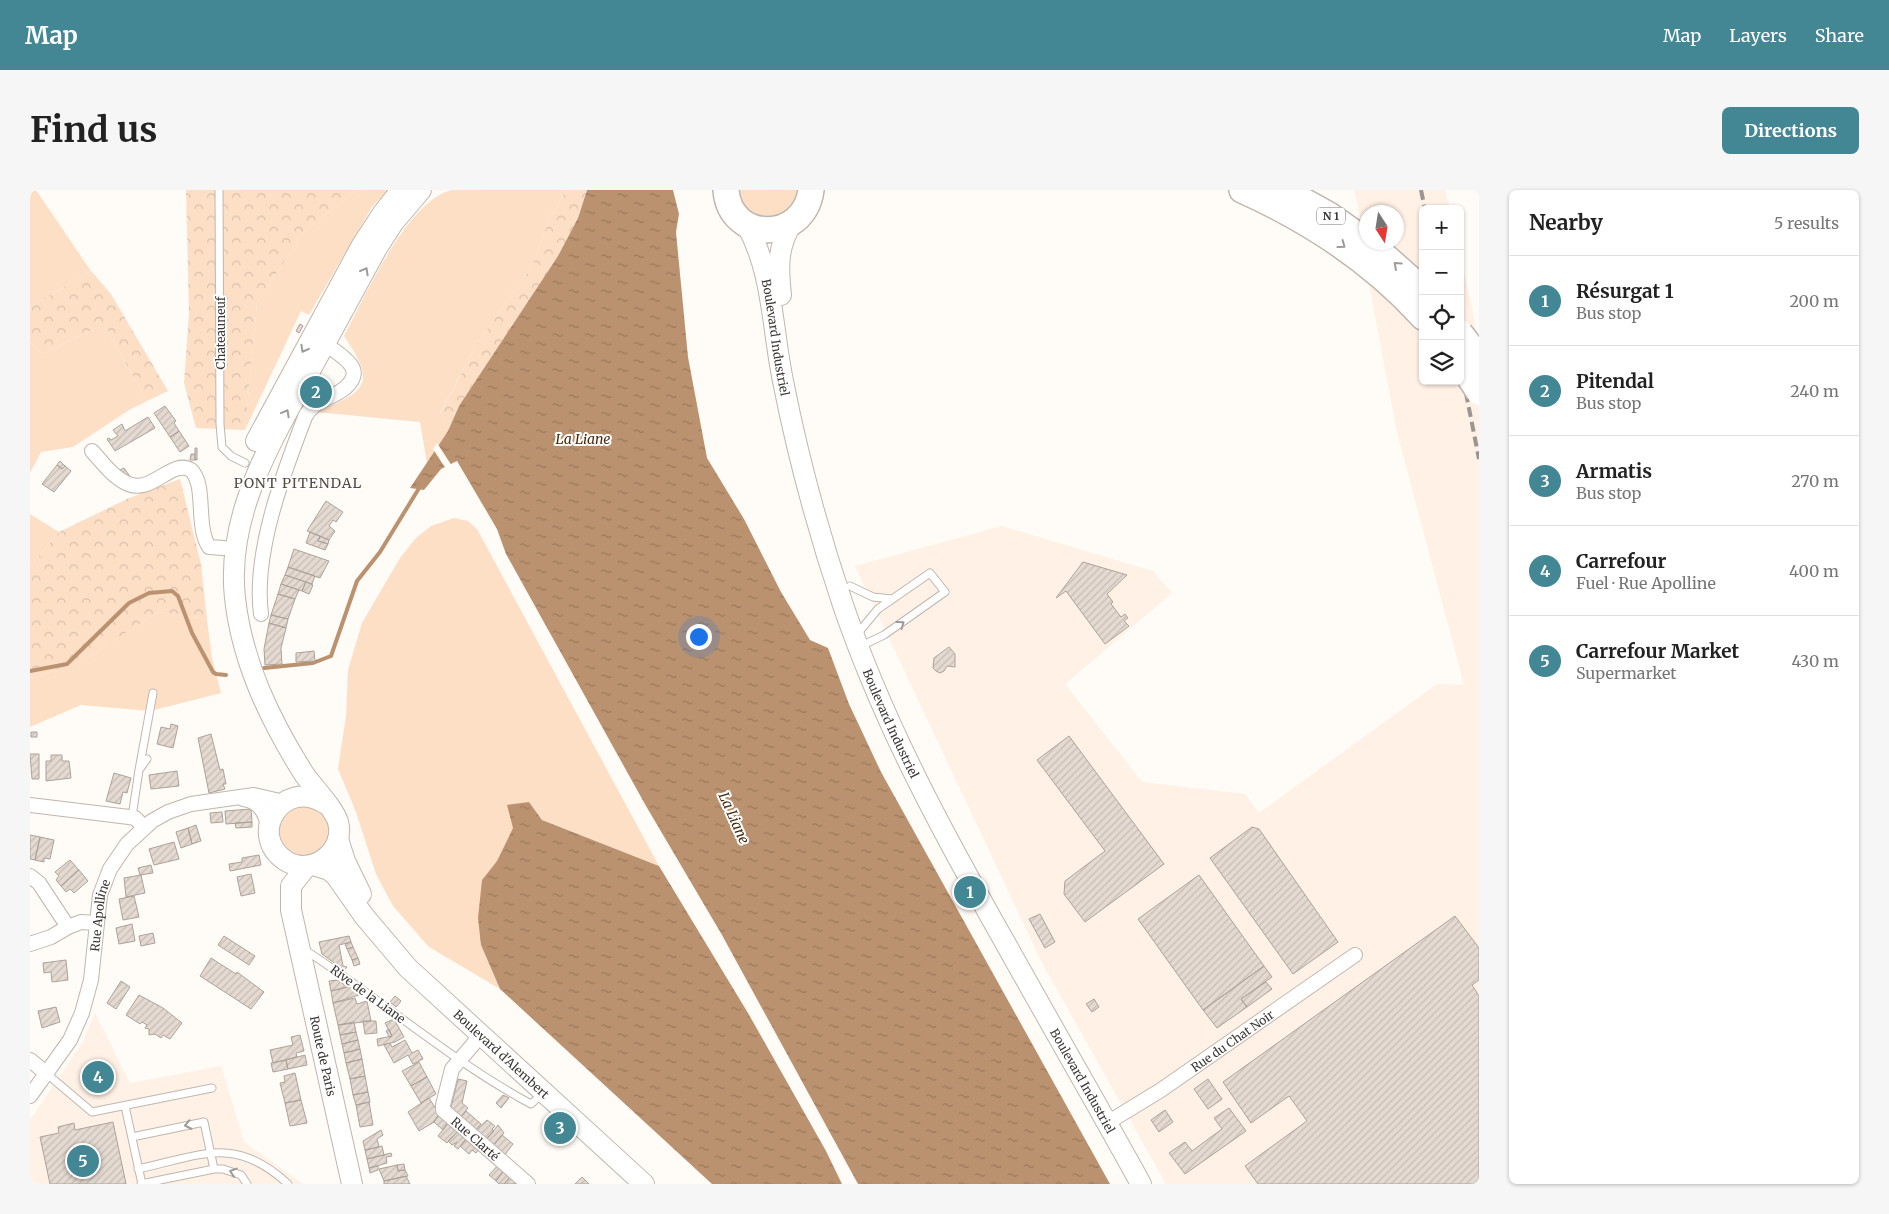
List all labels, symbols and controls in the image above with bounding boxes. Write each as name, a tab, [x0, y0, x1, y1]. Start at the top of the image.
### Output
text: Map	[25, 20, 78, 51]
text: Map	[1663, 24, 1701, 47]
text: Layers	[1729, 24, 1787, 47]
text: Share	[1815, 24, 1864, 47]
button: Directions	[1722, 107, 1859, 154]
text: Find us	[30, 108, 157, 152]
north arrow	[1359, 205, 1404, 250]
map controls	[1419, 205, 1464, 385]
button: +	[1419, 205, 1464, 250]
road number: N 1	[1317, 208, 1345, 224]
text: Nearby	[1529, 209, 1603, 236]
text: 5 results	[1774, 213, 1839, 233]
one-way arrow	[1336, 239, 1346, 248]
button: −	[1419, 250, 1464, 295]
one-way arrow	[1393, 262, 1402, 271]
one-way arrow	[359, 267, 369, 276]
street label: Boulevard Industriel	[759, 278, 793, 397]
text: Résurgat 1	[1576, 279, 1674, 303]
text: 1	[1541, 291, 1549, 311]
text: 200 m	[1789, 291, 1839, 311]
button: locate	[1419, 295, 1464, 340]
street label: Chateauneuf	[213, 296, 228, 369]
text: Bus stop	[1576, 303, 1641, 323]
button: layers	[1419, 340, 1464, 385]
one-way arrow	[301, 344, 311, 353]
text: Pitendal	[1576, 369, 1654, 393]
pin: 2	[300, 373, 332, 411]
text: 2	[1540, 381, 1550, 401]
text: 240 m	[1790, 381, 1839, 401]
text: Bus stop	[1576, 393, 1641, 413]
one-way arrow	[280, 410, 290, 419]
water label: La Liane	[556, 430, 611, 448]
text: Armatis	[1576, 459, 1652, 483]
text: 3	[1540, 471, 1550, 491]
text: 270 m	[1791, 471, 1839, 491]
district label: PONT PITENDAL	[234, 474, 362, 492]
text: Bus stop	[1576, 483, 1641, 503]
text: Carrefour	[1576, 549, 1666, 573]
text: 4	[1540, 561, 1550, 581]
text: 400 m	[1789, 561, 1839, 581]
text: Fuel · Rue Apolline	[1576, 573, 1716, 593]
one-way arrow	[895, 621, 904, 629]
your location	[686, 624, 712, 650]
text: Carrefour Market	[1576, 639, 1739, 663]
text: 5	[1540, 651, 1550, 671]
text: 430 m	[1792, 651, 1839, 671]
text: Supermarket	[1576, 663, 1677, 683]
street label: Boulevard Industriel	[860, 666, 923, 780]
water label: La Liane	[715, 789, 753, 847]
pin: 1	[954, 873, 986, 911]
street label: Rue Apolline	[87, 877, 113, 952]
street label: Rive de la Liane	[328, 962, 408, 1026]
street label: Boulevard d'Alembert	[451, 1006, 553, 1102]
street label: Rue du Chat Noir	[1188, 1006, 1277, 1074]
street label: Route de Paris	[307, 1014, 340, 1098]
street label: Boulevard Industriel	[1047, 1026, 1119, 1136]
pin: 4	[82, 1058, 114, 1096]
pin: 3	[544, 1109, 576, 1147]
street label: Rue Clarté	[448, 1113, 503, 1163]
one-way arrow	[184, 1119, 193, 1130]
pin: 5	[67, 1142, 99, 1180]
one-way arrow	[230, 1168, 238, 1178]

